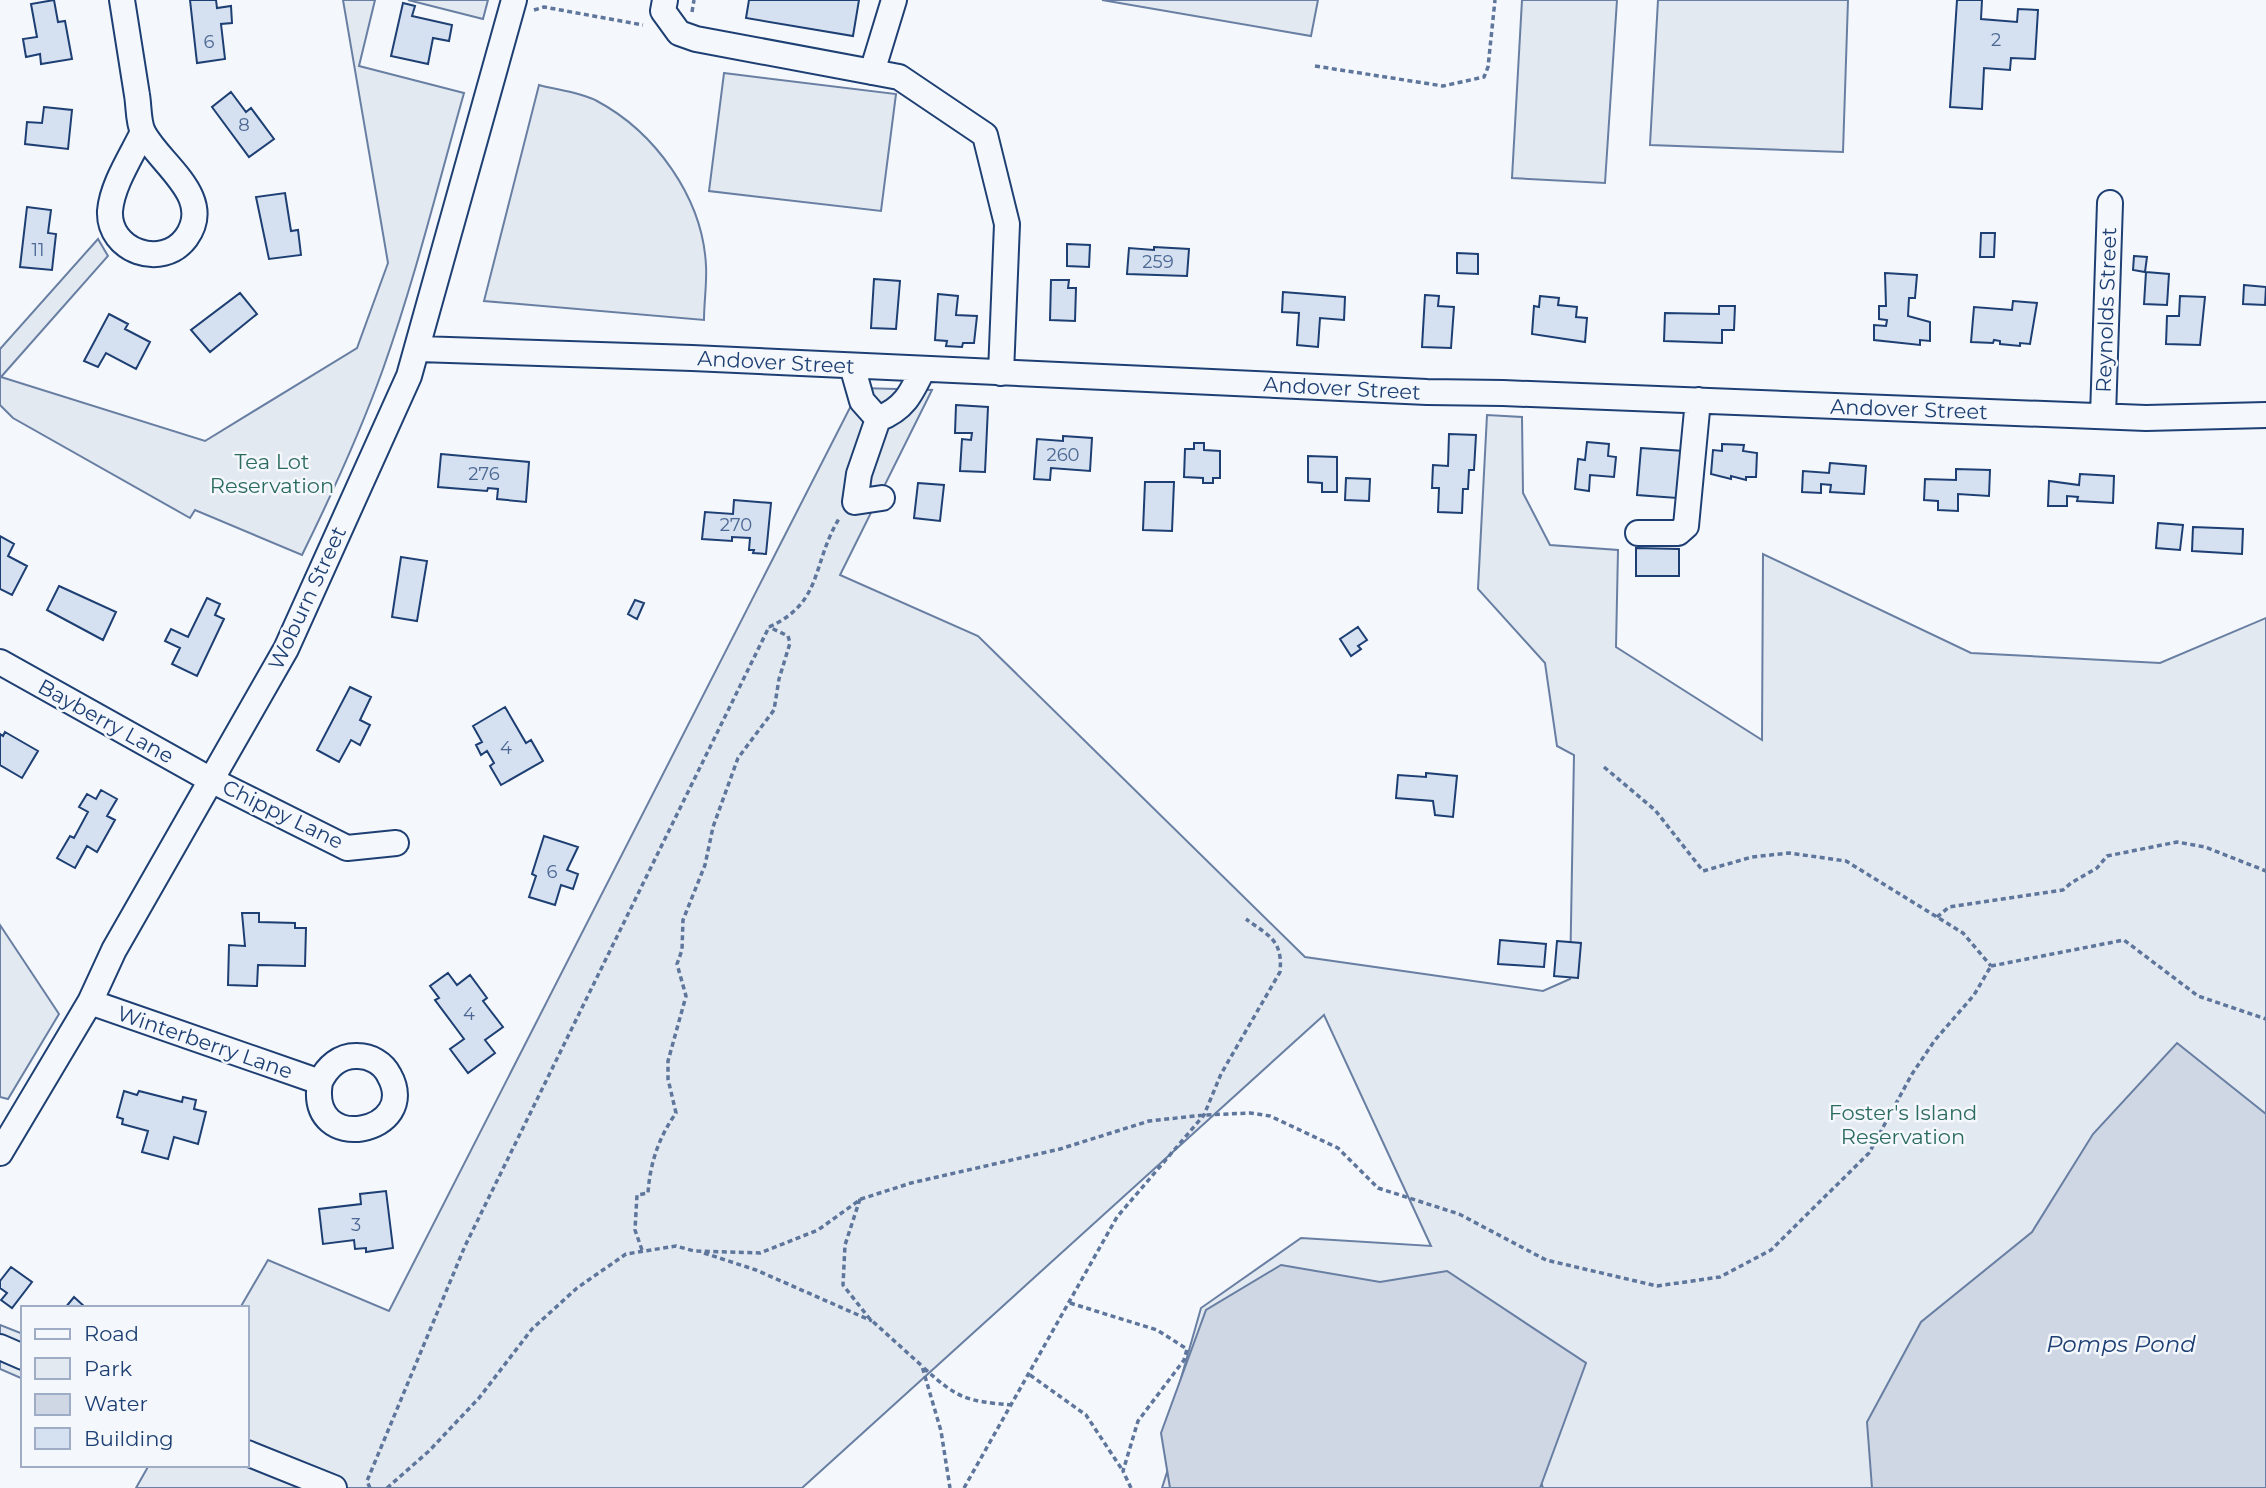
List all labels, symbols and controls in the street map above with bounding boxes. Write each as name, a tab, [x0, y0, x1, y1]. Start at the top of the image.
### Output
house number: 2	[1991, 29, 2001, 51]
house number: 6	[204, 31, 215, 53]
house number: 8	[238, 114, 250, 136]
street label: Reynolds Street	[2091, 227, 2121, 393]
house number: 11	[32, 239, 45, 261]
house number: 259	[1142, 251, 1174, 273]
street label: Andover Street	[697, 345, 855, 379]
street label: Andover Street	[1263, 371, 1421, 405]
street label: Andover Street	[1830, 394, 1988, 424]
house number: 260	[1046, 444, 1080, 466]
park label: Tea Lot Reservation	[210, 449, 334, 498]
house number: 276	[468, 463, 500, 485]
house number: 270	[720, 514, 752, 536]
street label: Woburn Street	[263, 522, 351, 674]
street label: Bayberry Lane	[34, 673, 178, 769]
house number: 4	[500, 737, 512, 759]
street label: Chippy Lane	[218, 774, 348, 854]
house number: 6	[547, 861, 558, 883]
street label: Winterberry Lane	[114, 1000, 296, 1084]
house number: 4	[463, 1003, 475, 1025]
park label: Foster's Island Reservation	[1829, 1100, 1977, 1149]
house number: 3	[351, 1214, 361, 1236]
legend	[21, 1306, 248, 1467]
text: Road	[84, 1321, 139, 1346]
water label: Pomps Pond	[2046, 1330, 2196, 1358]
text: Park	[84, 1356, 132, 1381]
text: Water	[84, 1391, 148, 1416]
text: Building	[84, 1426, 174, 1451]

